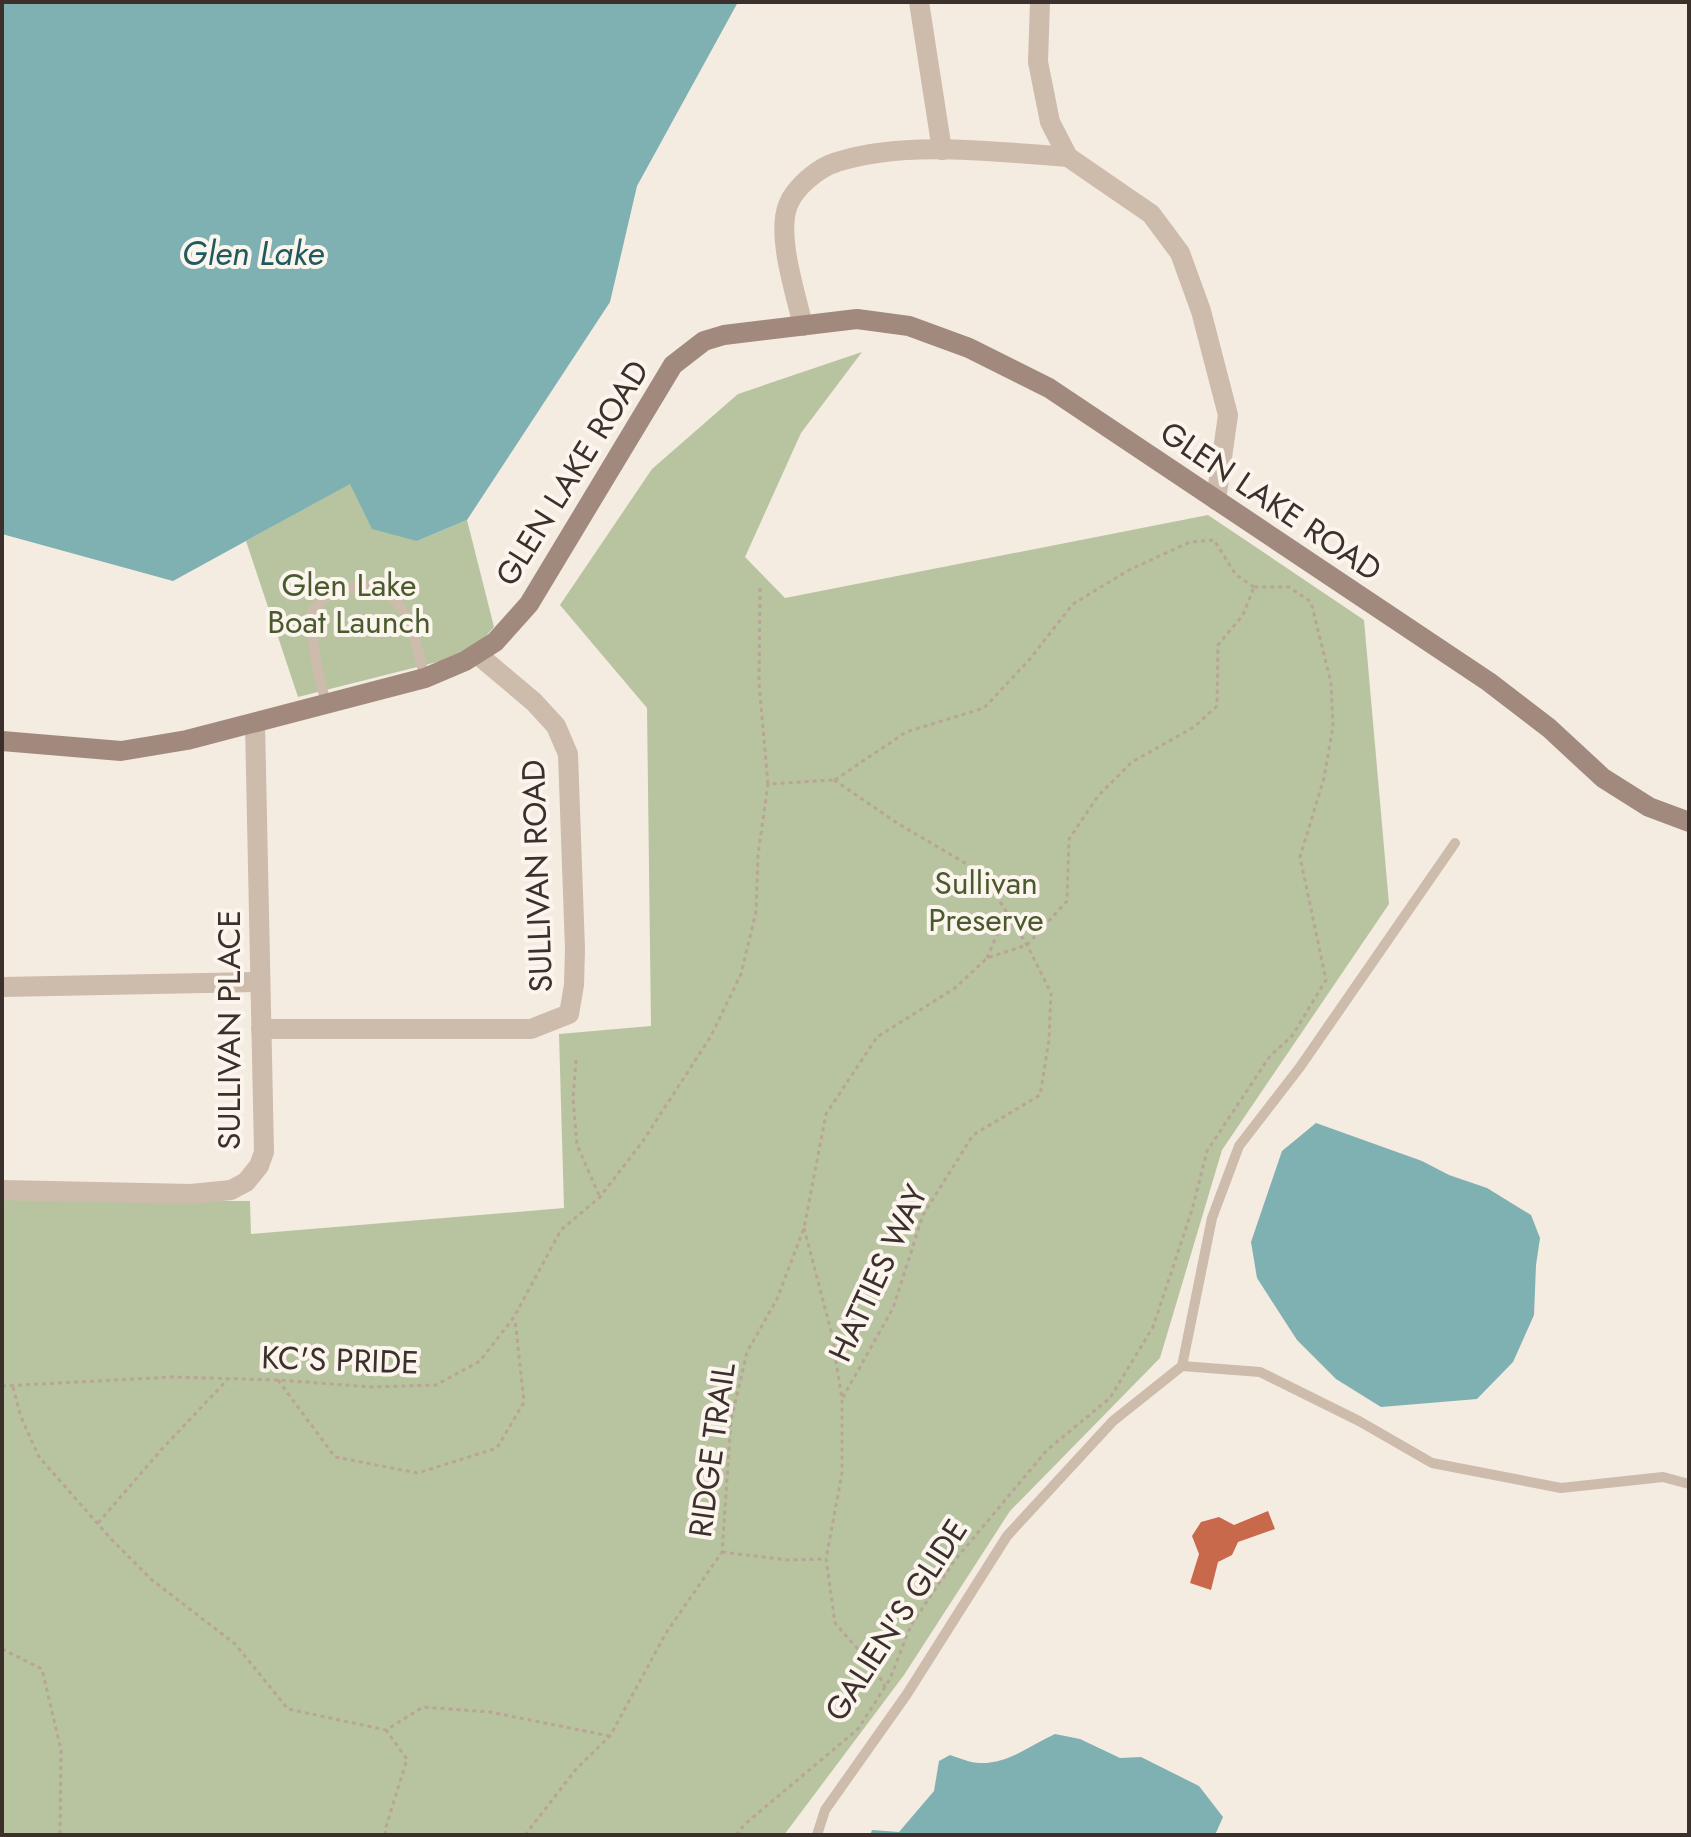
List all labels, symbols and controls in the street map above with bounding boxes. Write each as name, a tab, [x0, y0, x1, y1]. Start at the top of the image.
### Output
water label: Glen Lake	[182, 229, 324, 278]
street label: GLEN LAKE ROAD	[484, 351, 660, 595]
street label: GLEN LAKE ROAD	[1151, 410, 1391, 592]
park label: Glen Lake Boat Launch	[267, 562, 431, 645]
street label: SULLIVAN ROAD	[510, 759, 564, 993]
park label: Sullivan Preserve	[928, 860, 1044, 943]
street label: SULLIVAN PLACE	[206, 910, 252, 1150]
street label: HATTIES WAY	[817, 1177, 939, 1369]
street label: KC'S PRIDE	[261, 1334, 419, 1386]
street label: RIDGE TRAIL	[677, 1359, 747, 1540]
street label: GALIEN'S GLIDE	[813, 1510, 979, 1730]

